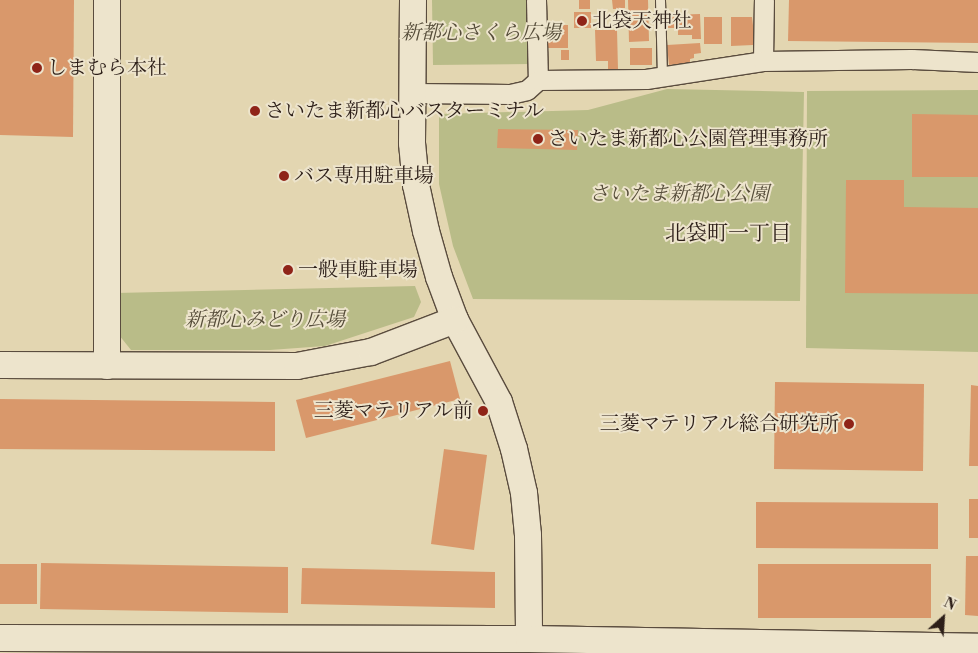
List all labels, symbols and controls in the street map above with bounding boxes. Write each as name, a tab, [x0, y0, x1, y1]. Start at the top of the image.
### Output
place label: 北袋天神社	[592, 9, 692, 33]
marker: 北袋天神社	[576, 15, 588, 27]
park label: 新都心さくら広場	[401, 21, 561, 45]
place label: しまむら本社	[47, 56, 167, 80]
marker: しまむら本社	[31, 62, 43, 74]
place label: さいたま新都心バスターミナル	[265, 99, 545, 123]
marker: さいたま新都心バスターミナル	[249, 105, 261, 117]
place label: さいたま新都心公園管理事務所	[548, 127, 828, 151]
marker: さいたま新都心公園管理事務所	[532, 133, 544, 145]
place label: バス専用駐車場	[294, 164, 434, 188]
marker: バス専用駐車場	[278, 170, 290, 182]
park label: さいたま新都心公園	[589, 182, 769, 206]
district label: 北袋町一丁目	[665, 221, 791, 247]
place label: 一般車駐車場	[298, 258, 418, 282]
marker: 一般車駐車場	[282, 264, 294, 276]
park label: 新都心みどり広場	[185, 308, 345, 332]
place label: 三菱マテリアル前	[313, 399, 473, 423]
marker: 三菱マテリアル前	[477, 405, 489, 417]
place label: 三菱マテリアル総合研究所	[599, 412, 839, 436]
marker: 三菱マテリアル総合研究所	[843, 418, 855, 430]
north arrow	[918, 593, 968, 643]
text: N	[941, 594, 958, 615]

